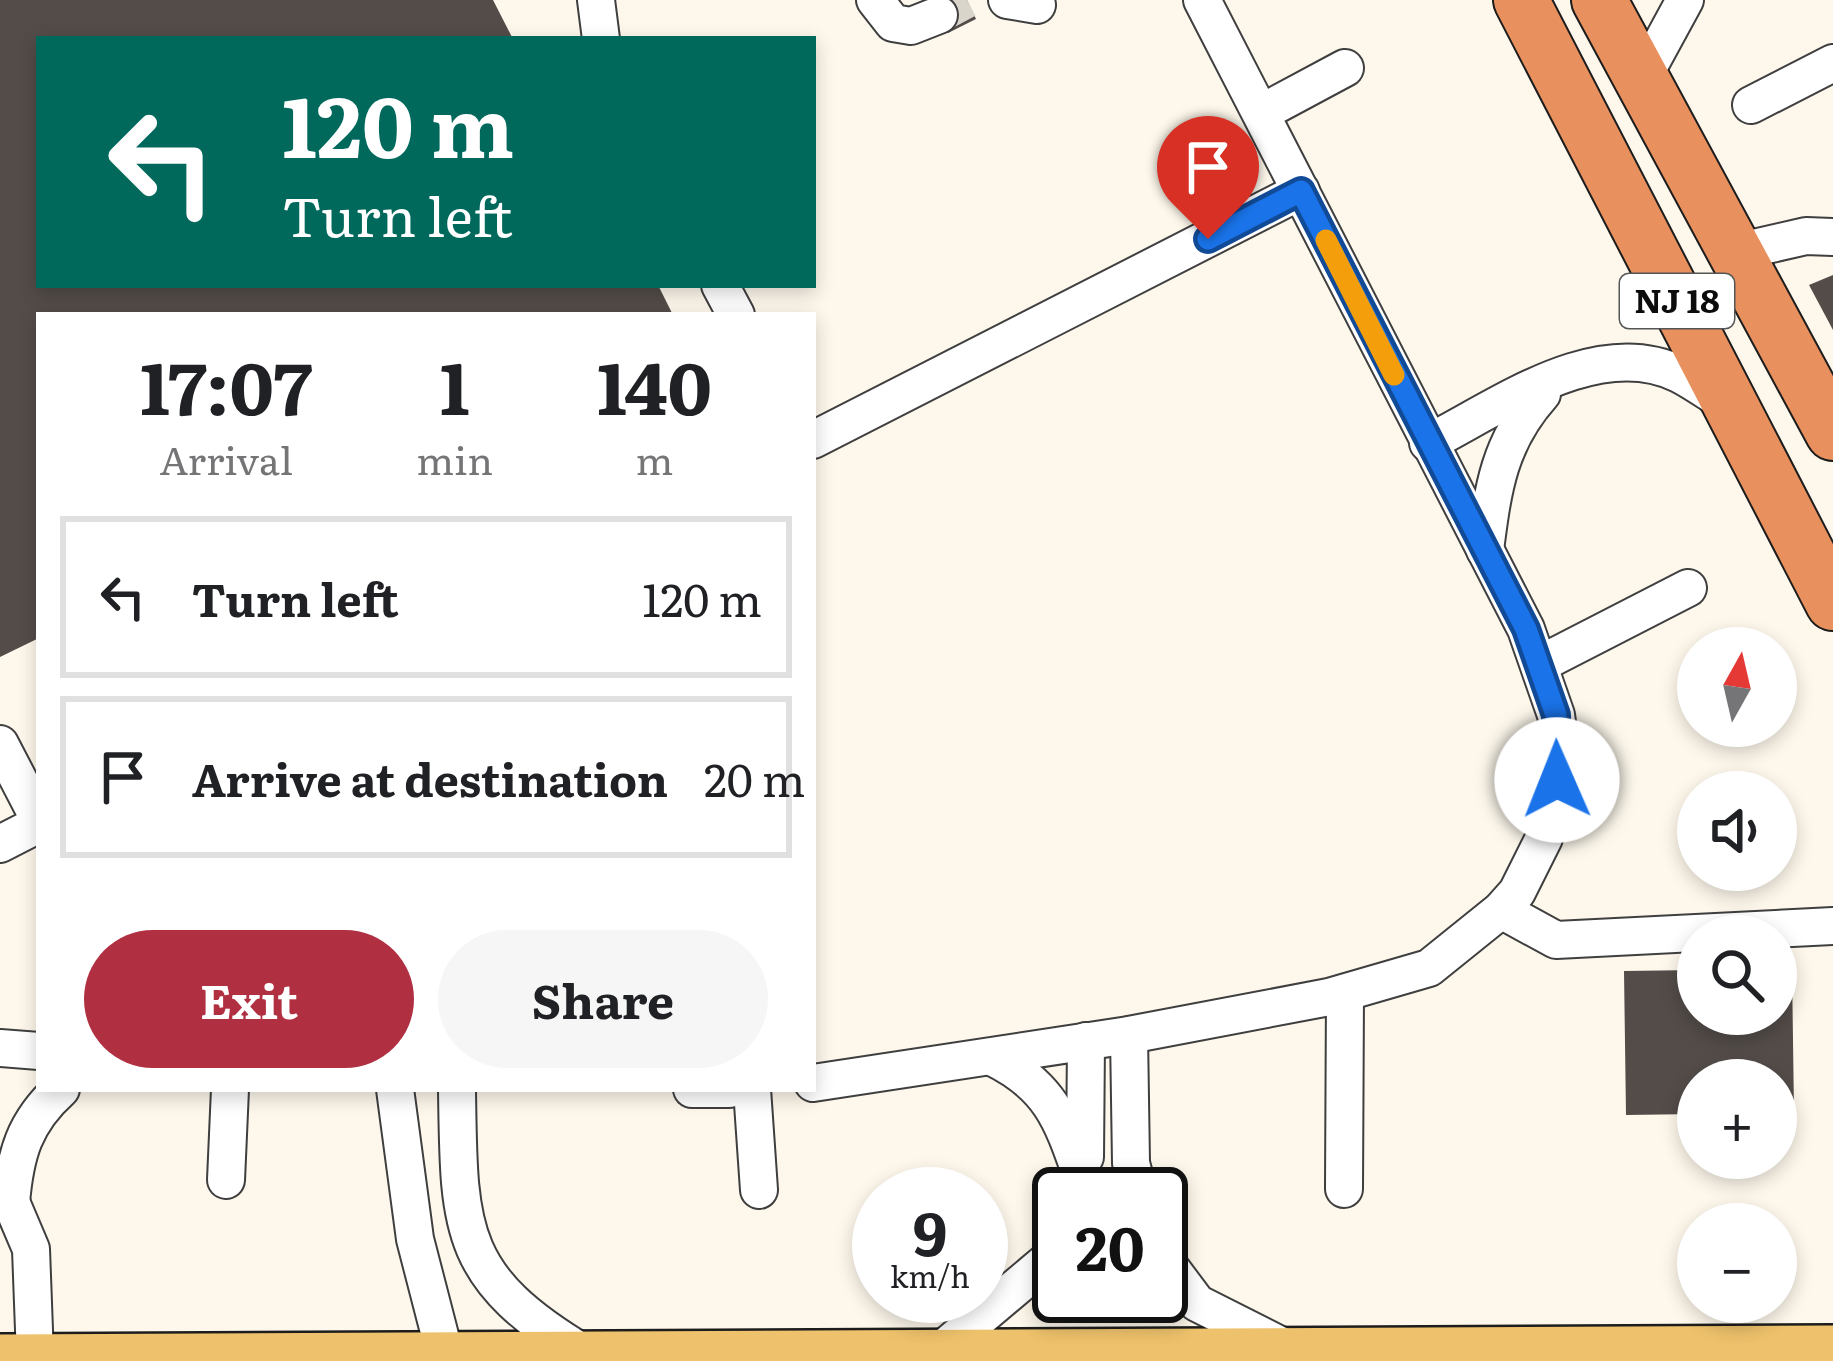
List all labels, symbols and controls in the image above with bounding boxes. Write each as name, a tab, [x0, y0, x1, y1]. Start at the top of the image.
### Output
text: 120 m	[282, 59, 514, 184]
icon: left	[84, 84, 240, 240]
pin	[1157, 116, 1259, 239]
icon: arrive	[1175, 134, 1241, 200]
text: Turn left	[282, 173, 513, 254]
road number: NJ 18	[1620, 274, 1734, 328]
text: 17:07	[140, 330, 312, 437]
text: 1	[440, 330, 470, 437]
text: 140	[597, 330, 712, 437]
text: Arrival	[160, 429, 293, 487]
text: min	[416, 429, 493, 487]
text: m	[636, 429, 673, 487]
icon: left	[90, 564, 156, 630]
text: Turn left	[192, 564, 399, 631]
text: 120 m	[642, 564, 762, 631]
north arrow	[1677, 627, 1797, 747]
map controls	[1677, 627, 1797, 1323]
position arrow	[1494, 717, 1620, 843]
icon: arrive	[90, 744, 156, 810]
text: Arrive at destination	[192, 744, 668, 811]
text: 20 m	[704, 744, 805, 811]
button: sound	[1677, 771, 1797, 891]
button: search	[1677, 915, 1797, 1035]
button: Exit	[84, 930, 414, 1068]
button: Share	[438, 930, 768, 1068]
button: +	[1677, 1059, 1797, 1179]
speed limit sign: 20	[1032, 1167, 1188, 1323]
text: 9	[913, 1185, 947, 1274]
button: −	[1677, 1203, 1797, 1323]
text: km/h	[890, 1253, 970, 1297]

